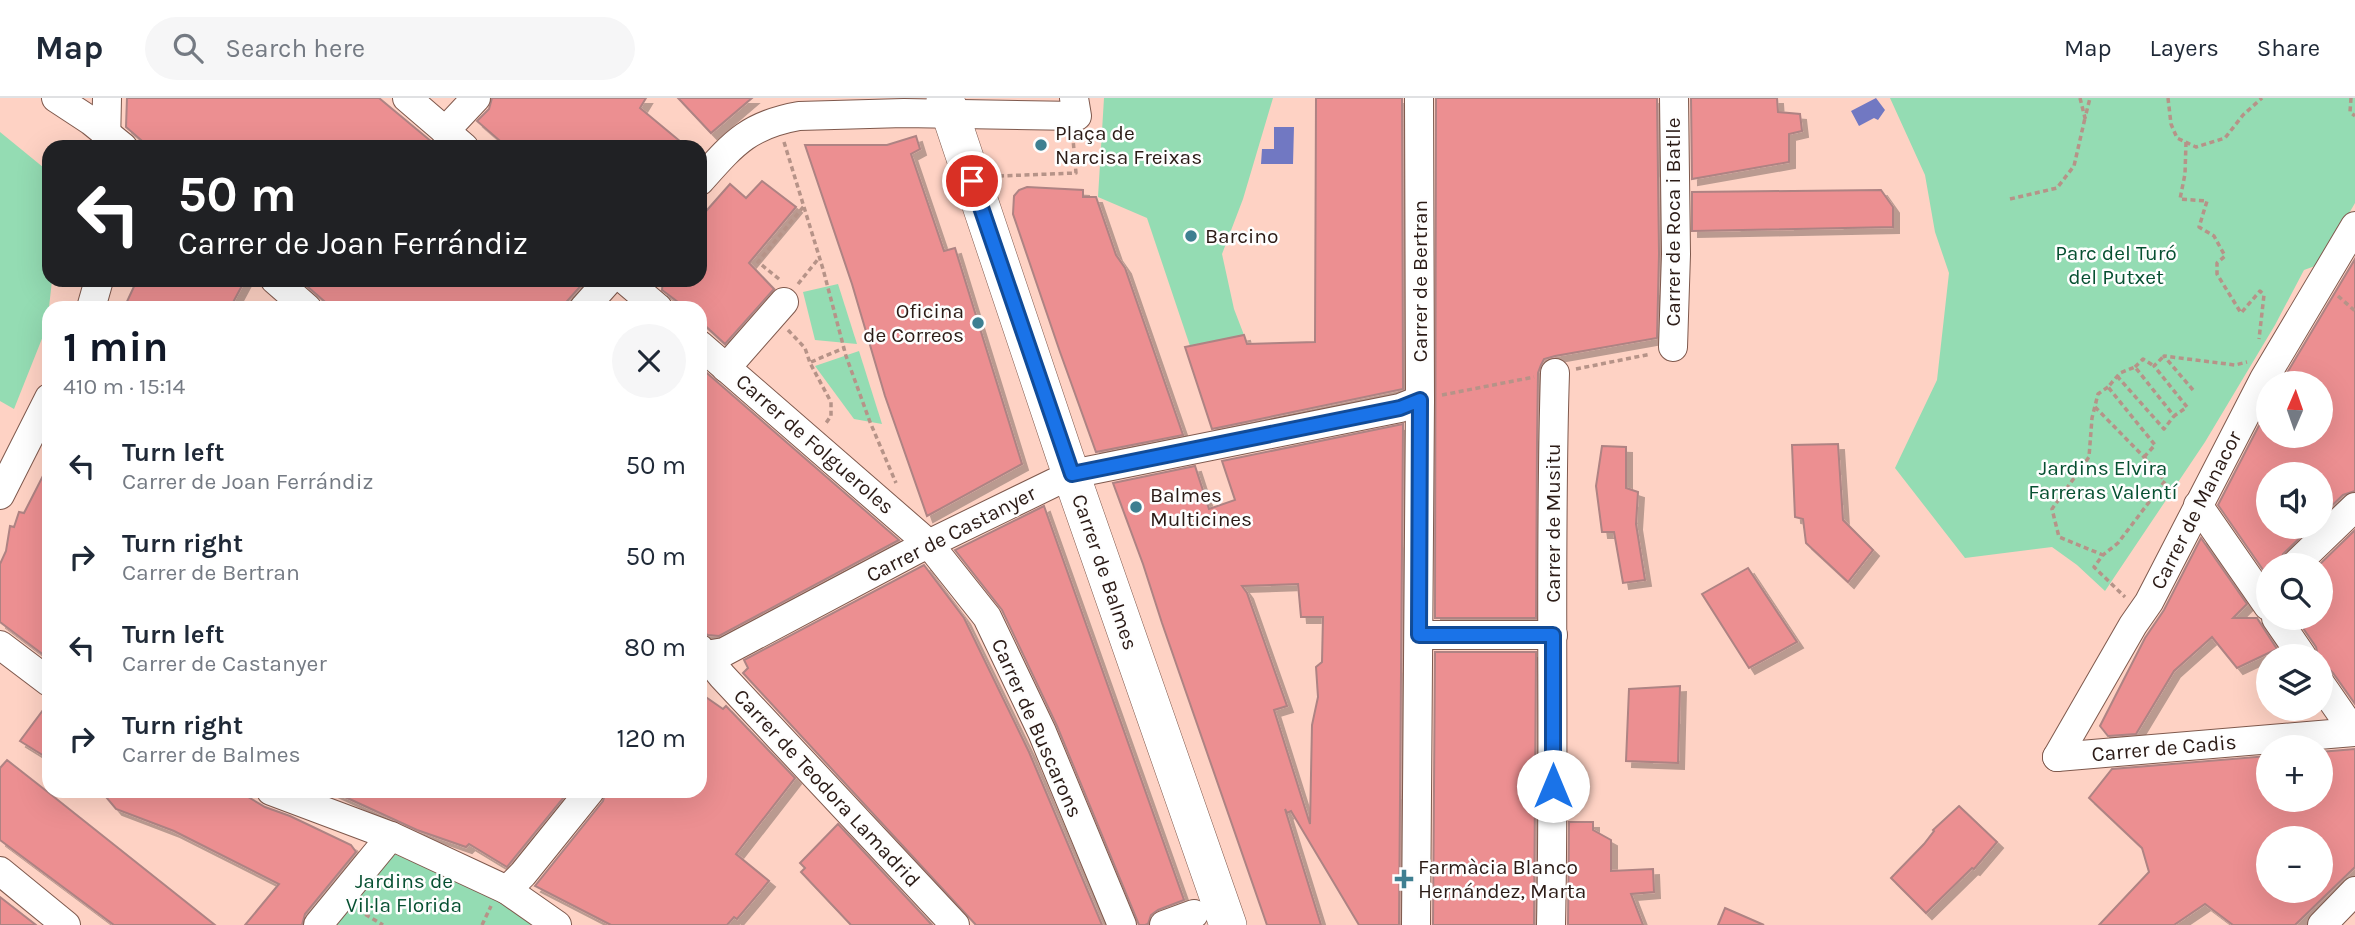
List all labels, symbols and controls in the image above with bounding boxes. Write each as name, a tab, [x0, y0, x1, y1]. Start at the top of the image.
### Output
search box	[145, 17, 635, 80]
text: Map	[35, 29, 103, 67]
icon: search	[169, 29, 207, 67]
text: Search here	[225, 33, 365, 64]
text: Map	[2064, 34, 2112, 62]
text: Layers	[2150, 34, 2219, 62]
text: Share	[2257, 34, 2320, 62]
street label: Carrer de Roca i Batlle	[1661, 117, 1685, 327]
place label: Plaça de Narcisa Freixas	[1055, 121, 1202, 169]
marker: Plaça de Narcisa Freixas	[1033, 137, 1049, 153]
pin	[942, 151, 1002, 211]
icon: arrive	[953, 162, 991, 200]
text: 50 m	[178, 166, 296, 223]
icon: left	[63, 168, 154, 259]
street label: Carrer de Bertran	[1408, 200, 1432, 362]
place label: Barcino	[1205, 224, 1278, 248]
text: Carrer de Joan Ferrándiz	[178, 225, 528, 262]
marker: Barcino	[1183, 228, 1199, 244]
park label: Parc del Turó del Putxet	[2055, 241, 2177, 289]
place label: Oficina de Correos	[863, 299, 964, 347]
marker: Oficina de Correos	[970, 315, 986, 331]
text: 1 min	[63, 322, 168, 372]
button: close	[612, 324, 686, 398]
street label: Carrer de Folgueroles	[731, 369, 899, 519]
north arrow	[2256, 371, 2333, 448]
map controls	[2256, 371, 2333, 903]
text: 410 m · 15:14	[63, 373, 185, 400]
street label: Carrer de Manacor	[2146, 426, 2247, 593]
text: Turn left	[122, 437, 224, 468]
street label: Carrer de Musitu	[1541, 443, 1565, 603]
icon: left	[63, 447, 101, 485]
text: 50 m	[625, 450, 686, 481]
park label: Jardins Elvira Farreras Valentí	[2028, 456, 2178, 504]
button: sound	[2256, 462, 2333, 539]
text: Carrer de Joan Ferrándiz	[122, 468, 374, 495]
street label: Carrer de Castanyer	[862, 481, 1040, 587]
place label: Balmes Multicines	[1150, 483, 1252, 531]
street label: Carrer de Balmes	[1067, 491, 1143, 653]
marker: Balmes Multicines	[1128, 499, 1144, 515]
text: Turn right	[122, 528, 243, 559]
icon: right	[63, 538, 101, 576]
text: 50 m	[625, 541, 686, 572]
button: search	[2256, 553, 2333, 630]
text: Carrer de Bertran	[122, 559, 300, 586]
text: Turn left	[122, 619, 224, 650]
icon: left	[63, 629, 101, 667]
text: 80 m	[624, 632, 686, 663]
street label: Carrer de Buscarons	[987, 635, 1087, 821]
button: layers	[2256, 644, 2333, 721]
text: Carrer de Castanyer	[122, 650, 327, 677]
street label: Carrer de Teodora Lamadrid	[729, 684, 925, 892]
text: Turn right	[122, 710, 243, 741]
icon: right	[63, 720, 101, 758]
text: 120 m	[616, 723, 686, 754]
street label: Carrer de Cadis	[2091, 730, 2237, 766]
button: +	[2256, 735, 2333, 812]
text: Carrer de Balmes	[122, 741, 301, 768]
position arrow	[1516, 749, 1590, 823]
button: −	[2256, 826, 2333, 903]
place label: Farmàcia Blanco Hernández, Marta	[1418, 855, 1586, 903]
park label: Jardins de Vil·la Florida	[346, 869, 462, 917]
marker: Farmàcia Blanco Hernández, Marta	[1396, 871, 1412, 887]

